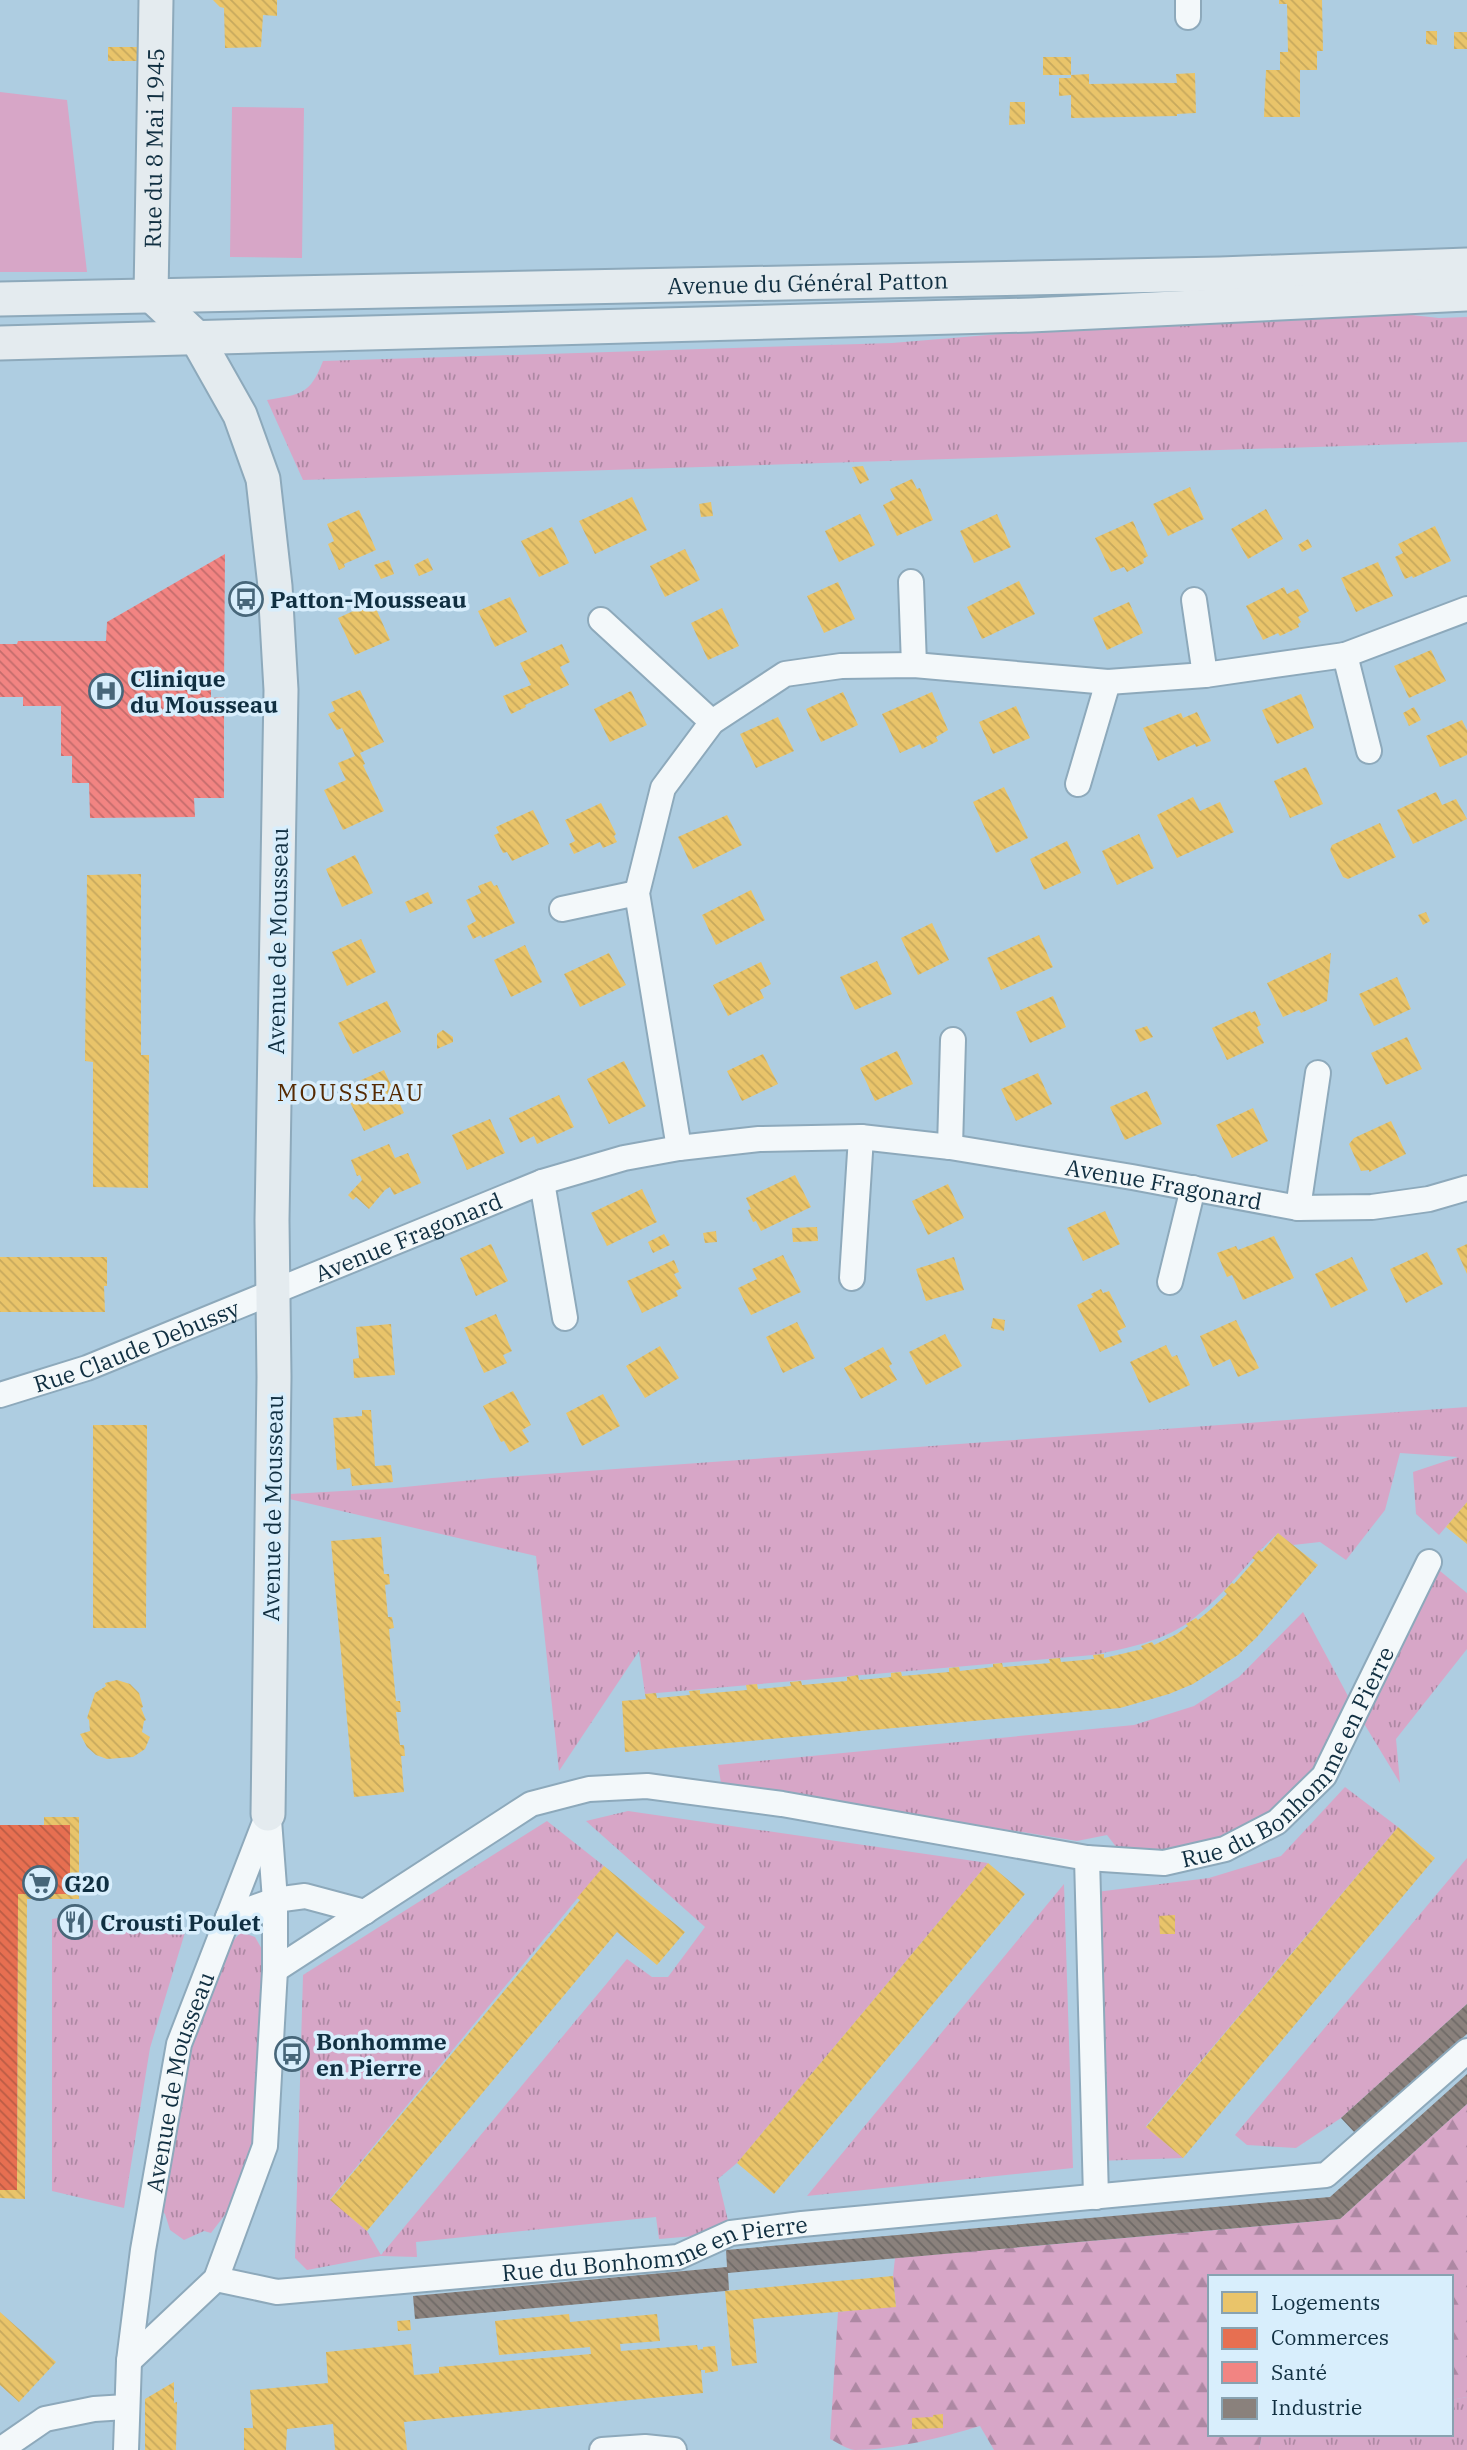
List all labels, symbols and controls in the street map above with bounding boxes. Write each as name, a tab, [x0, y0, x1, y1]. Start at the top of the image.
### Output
street label: Rue du 8 Mai 1945	[137, 48, 170, 248]
street label: Avenue du Général Patton	[667, 265, 949, 300]
bus stop icon: Patton-Mousseau	[227, 580, 265, 618]
place label: Patton-Mousseau	[270, 584, 467, 614]
place label: Clinique du Mousseau	[130, 663, 278, 719]
hospital icon: Clinique du Mousseau	[87, 672, 125, 710]
street label: Avenue de Mousseau	[260, 827, 294, 1055]
district label: MOUSSEAU	[277, 1076, 425, 1108]
street label: Avenue Fragonard	[1063, 1151, 1265, 1216]
street label: Avenue Fragonard	[310, 1185, 506, 1288]
street label: Rue Claude Debussy	[30, 1292, 244, 1399]
street label: Avenue de Mousseau	[255, 1394, 289, 1622]
street label: Rue du Bonhomme en Pierre	[1178, 1641, 1400, 1874]
supermarket icon: G20	[21, 1864, 59, 1902]
place label: G20	[64, 1868, 110, 1898]
restaurant icon: Crousti Poulet	[56, 1903, 94, 1941]
place label: Crousti Poulet	[100, 1907, 261, 1937]
street label: Avenue de Mousseau	[138, 1967, 221, 2195]
place label: Bonhomme en Pierre	[316, 2026, 447, 2082]
bus stop icon: Bonhomme en Pierre	[273, 2035, 311, 2073]
street label: Rue du Bonhomme en Pierre	[501, 2208, 809, 2287]
legend	[1208, 2275, 1453, 2436]
text: Logements	[1271, 2288, 1380, 2316]
text: Commerces	[1271, 2323, 1389, 2351]
text: Santé	[1271, 2358, 1327, 2386]
text: Industrie	[1271, 2393, 1362, 2421]

